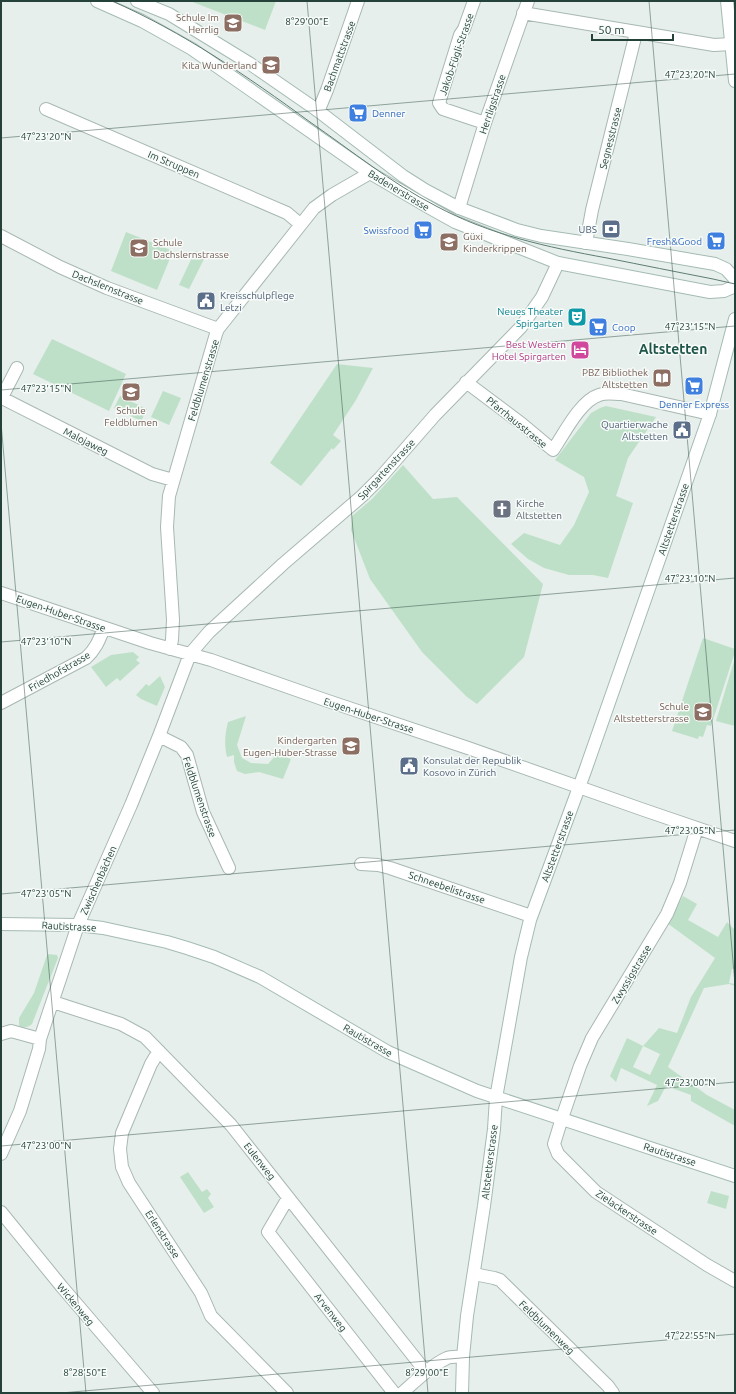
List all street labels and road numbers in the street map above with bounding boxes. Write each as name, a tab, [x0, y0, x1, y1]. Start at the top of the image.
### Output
street label: Jakob-Fügli-Strasse	[437, 12, 476, 97]
street label: Bachmattstrasse	[321, 19, 357, 93]
street label: Herrligstrasse	[477, 73, 508, 135]
street label: Segnesstrasse	[597, 106, 624, 170]
street label: Im Struppen	[146, 149, 201, 180]
street label: Badenerstrasse	[366, 168, 431, 213]
street label: Dachslernstrasse	[71, 268, 145, 307]
street label: Feldblumenstrasse	[186, 338, 221, 422]
street label: Pfarrhausstrasse	[484, 395, 549, 450]
street label: Malojaweg	[61, 425, 110, 457]
street label: Spirgartenstrasse	[356, 437, 417, 502]
street label: Altstetterstrasse	[656, 482, 691, 557]
street label: Eugen-Huber-Strasse	[15, 593, 107, 634]
street label: Friedhofstrasse	[26, 649, 92, 694]
street label: Eugen-Huber-Strasse	[322, 696, 415, 735]
street label: Feldblumenstrasse	[181, 755, 219, 839]
street label: Altstetterstrasse	[539, 809, 576, 883]
street label: Zwischenbächen	[78, 844, 119, 916]
street label: Schneebelistrasse	[407, 869, 487, 906]
street label: Rautistrasse	[41, 920, 97, 933]
street label: Zwyssigstrasse	[610, 943, 653, 1006]
street label: Rautistrasse	[341, 1022, 394, 1059]
street label: Altstetterstrasse	[479, 1124, 500, 1200]
street label: Eulenweg	[242, 1141, 278, 1182]
street label: Rautistrasse	[642, 1141, 698, 1168]
street label: Zielackerstrasse	[594, 1188, 660, 1237]
street label: Erlenstrasse	[143, 1208, 182, 1260]
street label: Wickenweg	[55, 1281, 96, 1328]
street label: Arvenweg	[312, 1291, 349, 1334]
street label: Feldblumenweg	[517, 1298, 576, 1356]

